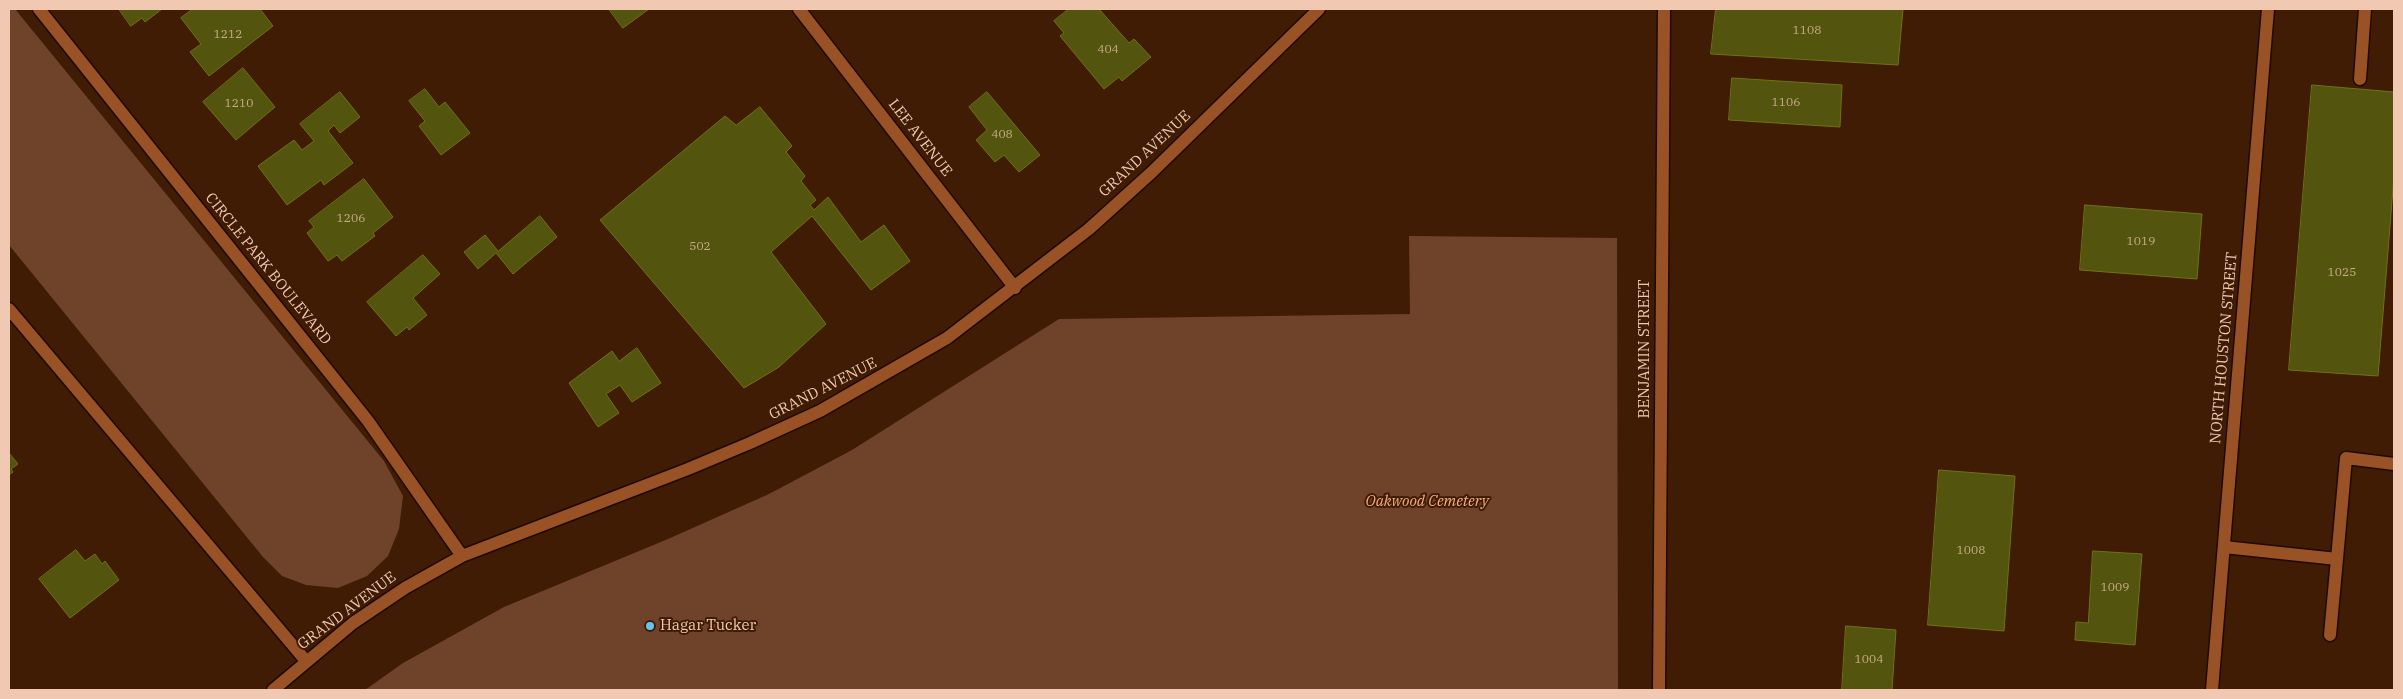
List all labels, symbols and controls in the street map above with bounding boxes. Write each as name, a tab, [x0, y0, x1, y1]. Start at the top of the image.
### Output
house number: 1108	[1793, 24, 1821, 38]
house number: 1212	[214, 28, 242, 42]
house number: 404	[1097, 43, 1119, 57]
street label: LEE AVENUE	[884, 96, 956, 180]
house number: 1106	[1772, 96, 1800, 110]
house number: 1210	[225, 97, 253, 111]
street label: GRAND AVENUE	[1096, 107, 1194, 201]
house number: 408	[991, 128, 1013, 142]
street label: CIRCLE PARK BOULEVARD	[201, 189, 335, 349]
house number: 1206	[337, 212, 365, 226]
house number: 1019	[2127, 235, 2155, 249]
house number: 502	[689, 240, 711, 254]
street label: NORTH HOUSTON STREET	[2207, 251, 2241, 445]
house number: 1025	[2328, 266, 2356, 280]
street label: BENJAMIN STREET	[1636, 280, 1654, 418]
street label: GRAND AVENUE	[766, 354, 880, 424]
park label: Oakwood Cemetery	[1366, 493, 1488, 511]
house number: 1008	[1957, 544, 1985, 558]
street label: GRAND AVENUE	[294, 568, 400, 654]
house number: 1009	[2101, 581, 2129, 595]
place label: Hagar Tucker	[660, 617, 756, 635]
marker: Hagar Tucker	[644, 620, 656, 632]
house number: 1004	[1855, 653, 1883, 667]

